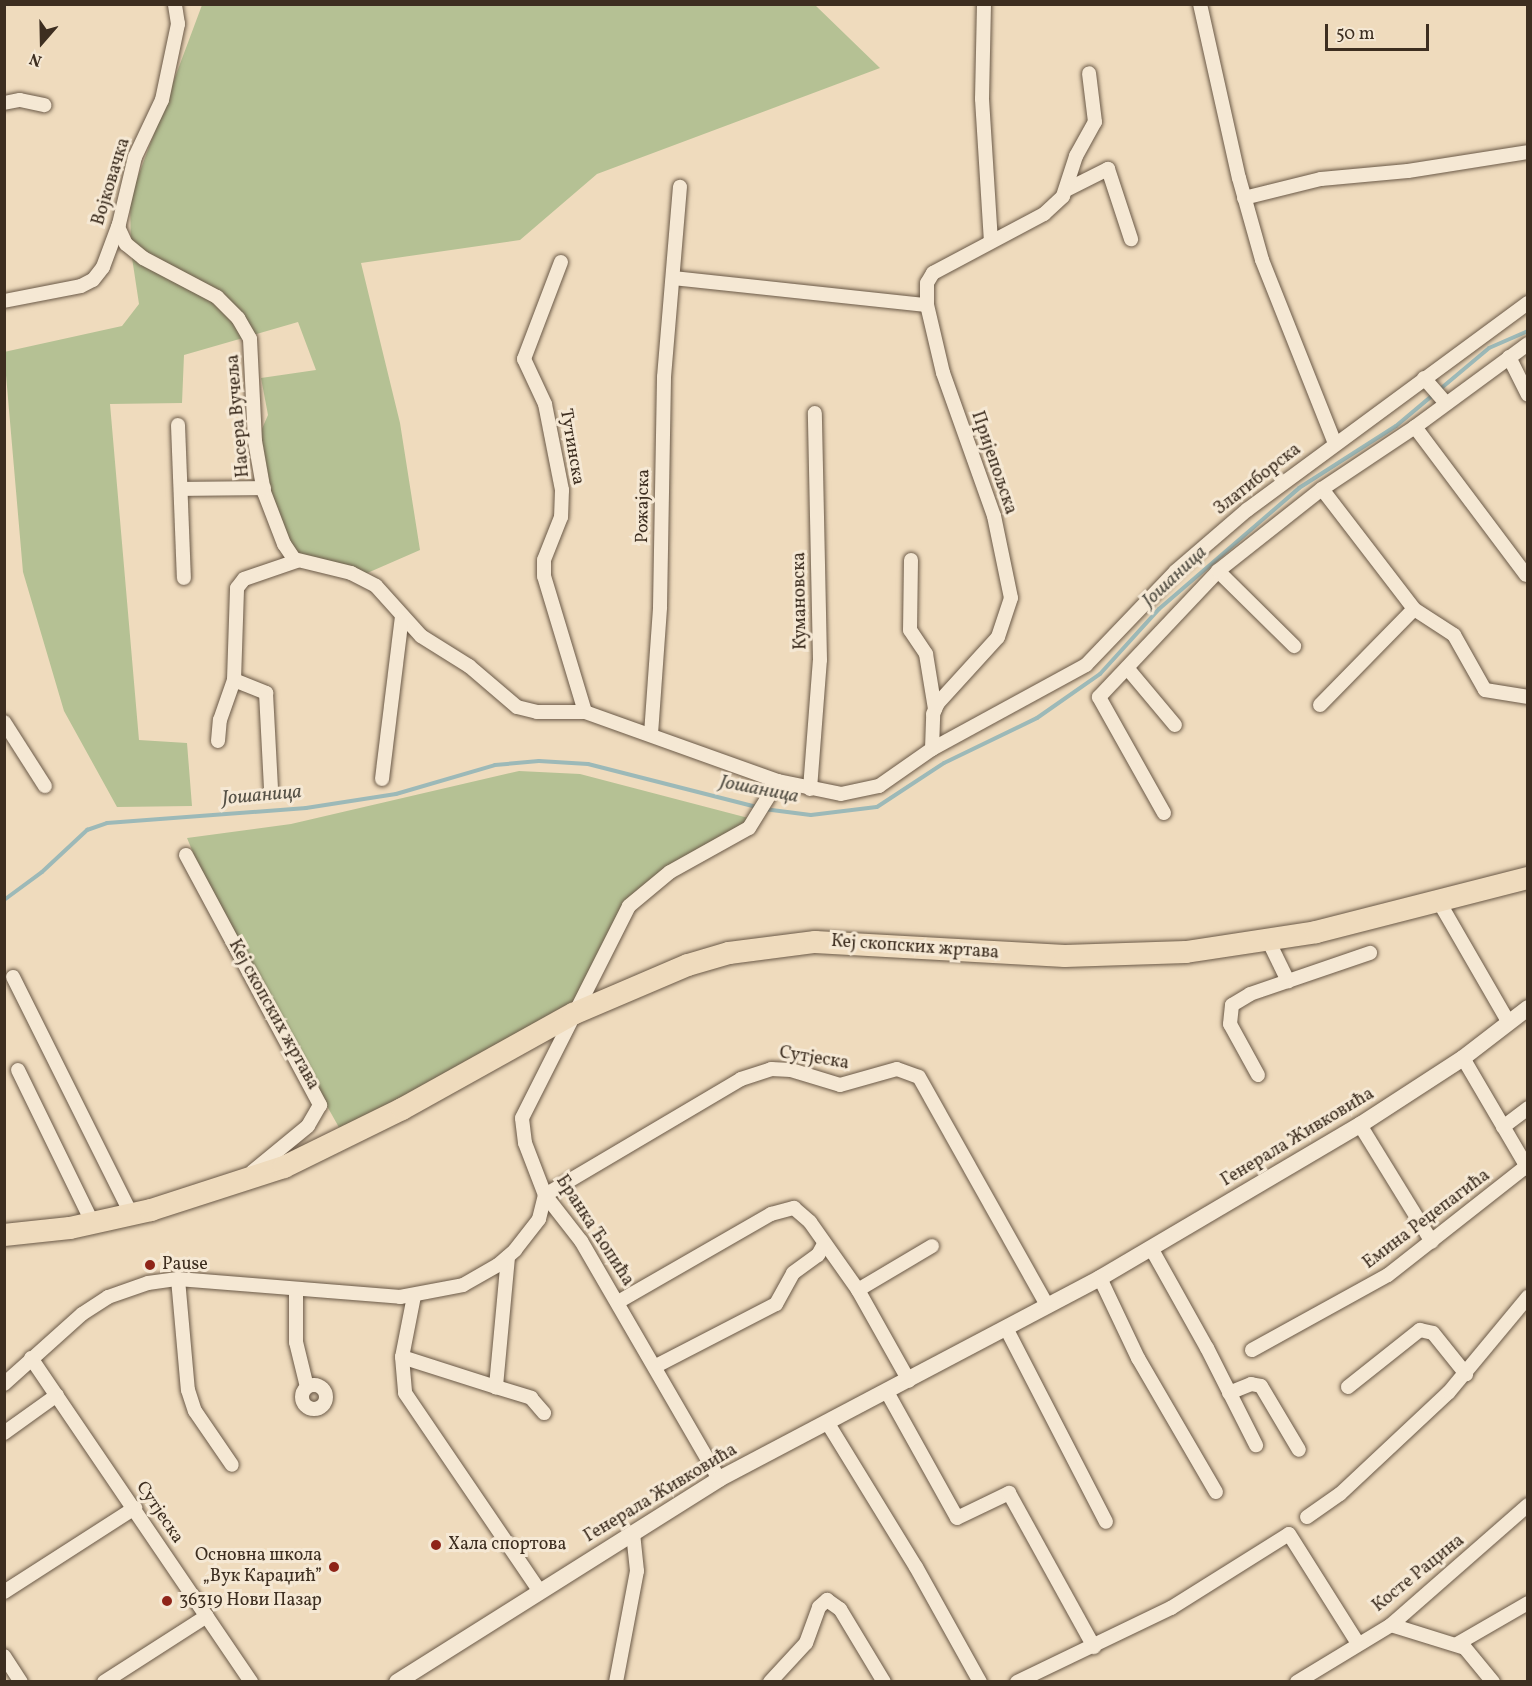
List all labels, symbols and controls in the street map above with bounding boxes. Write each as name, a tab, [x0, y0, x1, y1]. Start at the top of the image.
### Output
north arrow	[12, 12, 72, 72]
scale bar	[1328, 12, 1432, 50]
text: 50 m	[1336, 22, 1375, 47]
text: N	[27, 47, 45, 71]
street label: Војковачка	[88, 136, 136, 228]
street label: Насера Вучеља	[223, 354, 255, 478]
street label: Тутинска	[554, 407, 588, 487]
street label: Пријепољска	[965, 409, 1021, 517]
street label: Златиборска	[1210, 439, 1306, 521]
street label: Рожајска	[633, 469, 655, 543]
water label: Јошаница	[1138, 541, 1212, 613]
street label: Кумановска	[789, 552, 813, 650]
water label: Јошаница	[717, 771, 801, 809]
water label: Јошаница	[221, 781, 303, 811]
street label: Кеј скопских жртава	[830, 931, 1000, 965]
street label: Кеј скопских жртава	[223, 936, 323, 1094]
street label: Сутјеска	[778, 1043, 850, 1075]
street label: Генерала Живковића	[1218, 1084, 1378, 1192]
street label: Емина Реџепагића	[1359, 1165, 1495, 1275]
street label: Бранка Ћопића	[550, 1171, 638, 1291]
place label: Pause	[162, 1254, 208, 1276]
marker: Pause	[143, 1258, 157, 1272]
street label: Генерала Живковића	[581, 1440, 741, 1548]
street label: Сутјеска	[130, 1478, 188, 1548]
street label: Косте Рацина	[1369, 1530, 1469, 1618]
place label: Хала спортова	[448, 1534, 566, 1556]
marker: Хала спортова	[429, 1538, 443, 1552]
place label: Основна школа „Вук Караџић”	[195, 1546, 322, 1588]
marker: Основна школа „Вук Караџић”	[327, 1560, 341, 1574]
place label: 36319 Нови Пазар	[179, 1590, 322, 1612]
marker: 36319 Нови Пазар	[160, 1594, 174, 1608]

